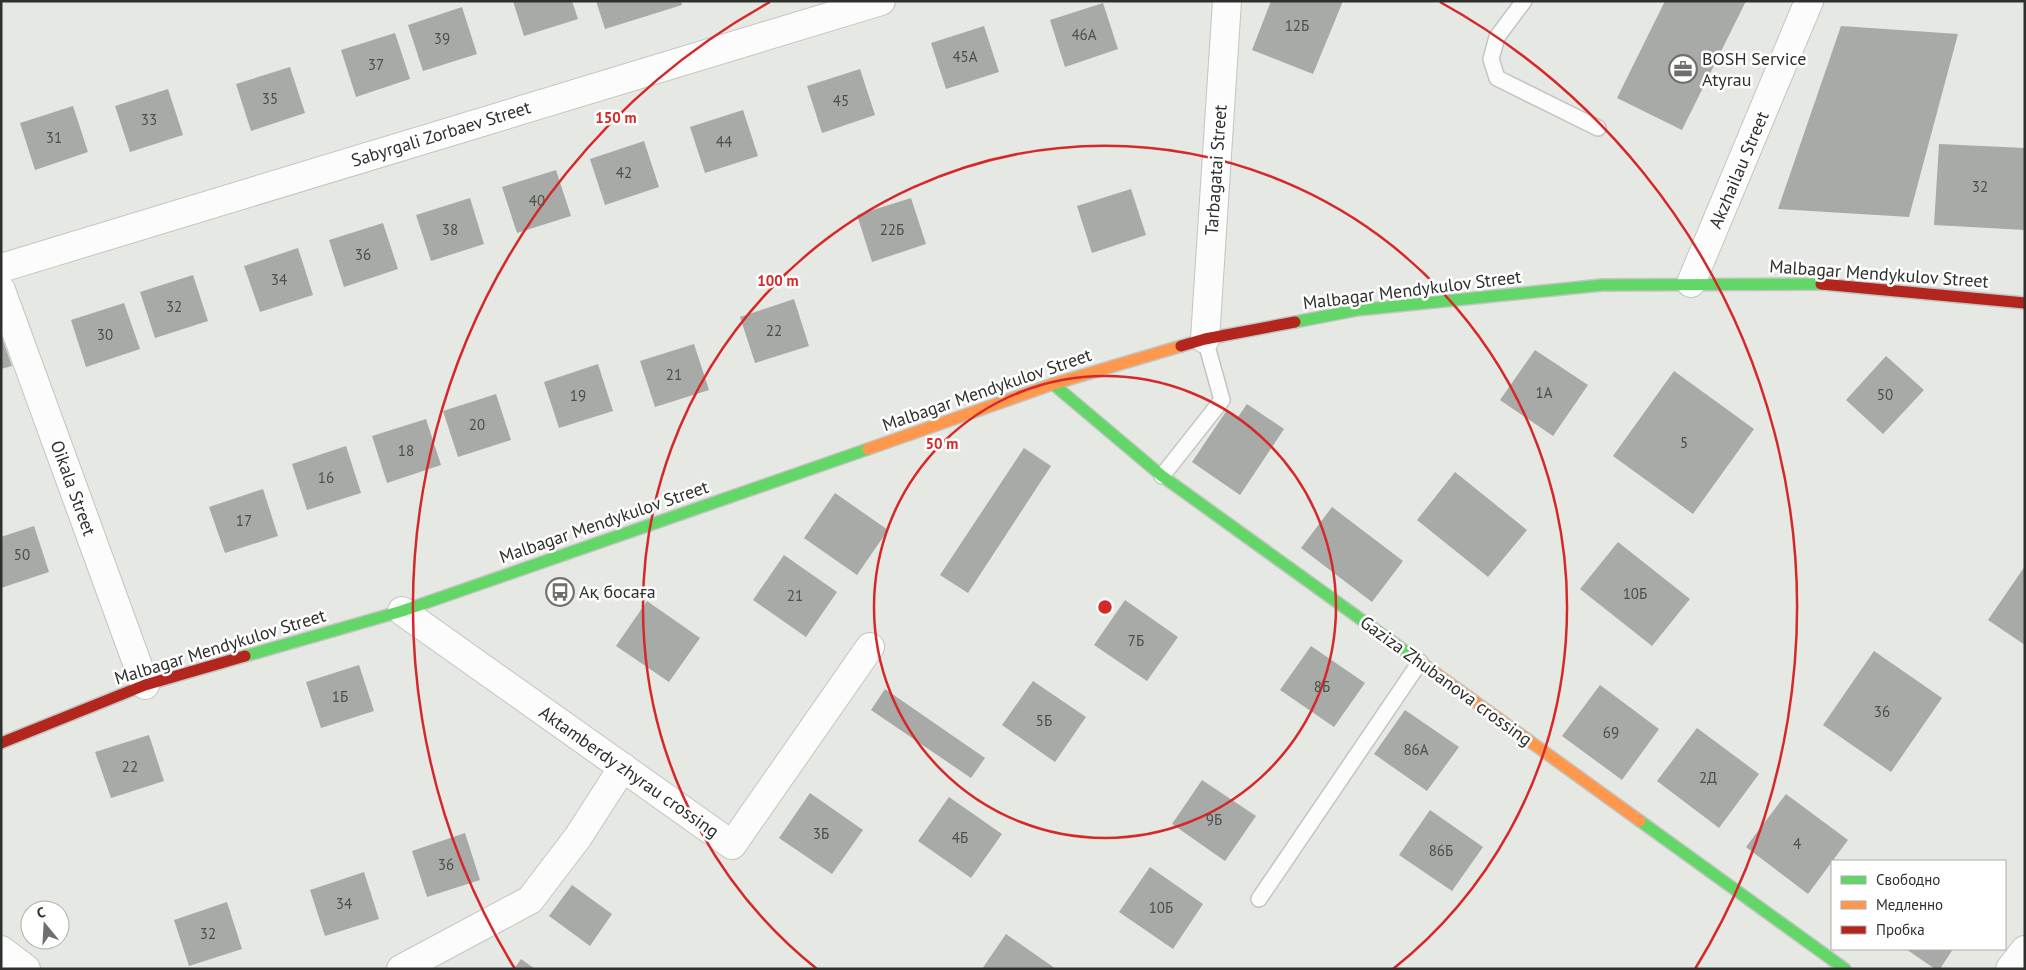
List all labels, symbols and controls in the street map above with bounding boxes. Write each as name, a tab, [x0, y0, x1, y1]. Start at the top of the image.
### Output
house number: 12Б	[1285, 16, 1309, 35]
house number: 46А	[1071, 25, 1097, 44]
house number: 39	[434, 29, 450, 48]
house number: 45А	[952, 47, 978, 66]
place label: BOSH Service Atyrau	[1702, 47, 1806, 91]
office icon: BOSH Service Atyrau	[1668, 54, 1698, 84]
house number: 37	[368, 55, 384, 74]
house number: 35	[262, 89, 278, 108]
house number: 45	[833, 91, 849, 110]
street label: Sabyrgali Zorbaev Street	[348, 95, 533, 172]
street label: Tarbagatai Street	[1199, 104, 1232, 236]
text: 150 m	[595, 108, 637, 127]
street label: Akzhailau Street	[1703, 108, 1774, 232]
house number: 33	[141, 110, 157, 129]
house number: 31	[46, 128, 62, 147]
house number: 44	[716, 132, 732, 151]
house number: 42	[616, 163, 632, 182]
house number: 32	[1972, 177, 1988, 196]
house number: 40	[529, 191, 545, 210]
house number: 38	[442, 220, 458, 239]
house number: 22Б	[880, 220, 904, 239]
house number: 36	[355, 245, 371, 264]
street label: Malbagar Mendykulov Street	[1769, 254, 1989, 293]
street label: Malbagar Mendykulov Street	[1301, 265, 1522, 314]
house number: 34	[271, 270, 287, 289]
text: 100 m	[757, 271, 799, 290]
house number: 32	[166, 297, 182, 316]
house number: 22	[766, 321, 782, 340]
house number: 30	[97, 325, 113, 344]
street label: Malbagar Mendykulov Street	[879, 343, 1094, 436]
house number: 21	[666, 365, 682, 384]
house number: 1А	[1536, 383, 1553, 402]
house number: 50	[1877, 385, 1893, 404]
house number: 19	[570, 386, 586, 405]
house number: 20	[469, 415, 485, 434]
house number: 5	[1680, 433, 1688, 452]
text: 50 m	[926, 434, 958, 453]
street label: Oikala Street	[46, 437, 101, 539]
house number: 18	[398, 441, 414, 460]
house number: 16	[318, 468, 334, 487]
street label: Malbagar Mendykulov Street	[496, 475, 711, 568]
house number: 17	[236, 511, 252, 530]
house number: 50	[14, 545, 30, 564]
bus stop icon: Ақ босаға	[545, 577, 575, 607]
place label: Ақ босаға	[579, 580, 656, 603]
house number: 10Б	[1623, 584, 1647, 603]
house number: 21	[787, 586, 803, 605]
centre of rings	[1096, 598, 1114, 616]
street label: Malbagar Mendykulov Street	[111, 603, 328, 690]
street label: Gaziza Zhubanova crossing	[1356, 610, 1537, 751]
house number: 7Б	[1128, 631, 1144, 650]
house number: 8Б	[1314, 677, 1330, 696]
house number: 1Б	[332, 687, 348, 706]
street label: Aktamberdy zhyrau crossing	[535, 701, 724, 843]
house number: 36	[1874, 702, 1890, 721]
house number: 5Б	[1036, 711, 1052, 730]
house number: 69	[1603, 723, 1619, 742]
house number: 86А	[1403, 740, 1429, 759]
house number: 22	[122, 757, 138, 776]
house number: 2Д	[1699, 768, 1717, 787]
house number: 9Б	[1206, 810, 1222, 829]
house number: 3Б	[813, 824, 829, 843]
house number: 4Б	[952, 828, 968, 847]
house number: 4	[1793, 834, 1801, 853]
house number: 86Б	[1429, 841, 1453, 860]
house number: 36	[438, 855, 454, 874]
legend	[1831, 860, 2006, 950]
text: Свободно	[1876, 870, 1940, 889]
house number: 34	[336, 894, 352, 913]
text: Медленно	[1876, 895, 1943, 914]
house number: 10Б	[1149, 898, 1173, 917]
north arrow	[20, 900, 70, 950]
text: С	[34, 903, 48, 922]
text: Пробка	[1876, 920, 1925, 939]
house number: 32	[200, 924, 216, 943]

